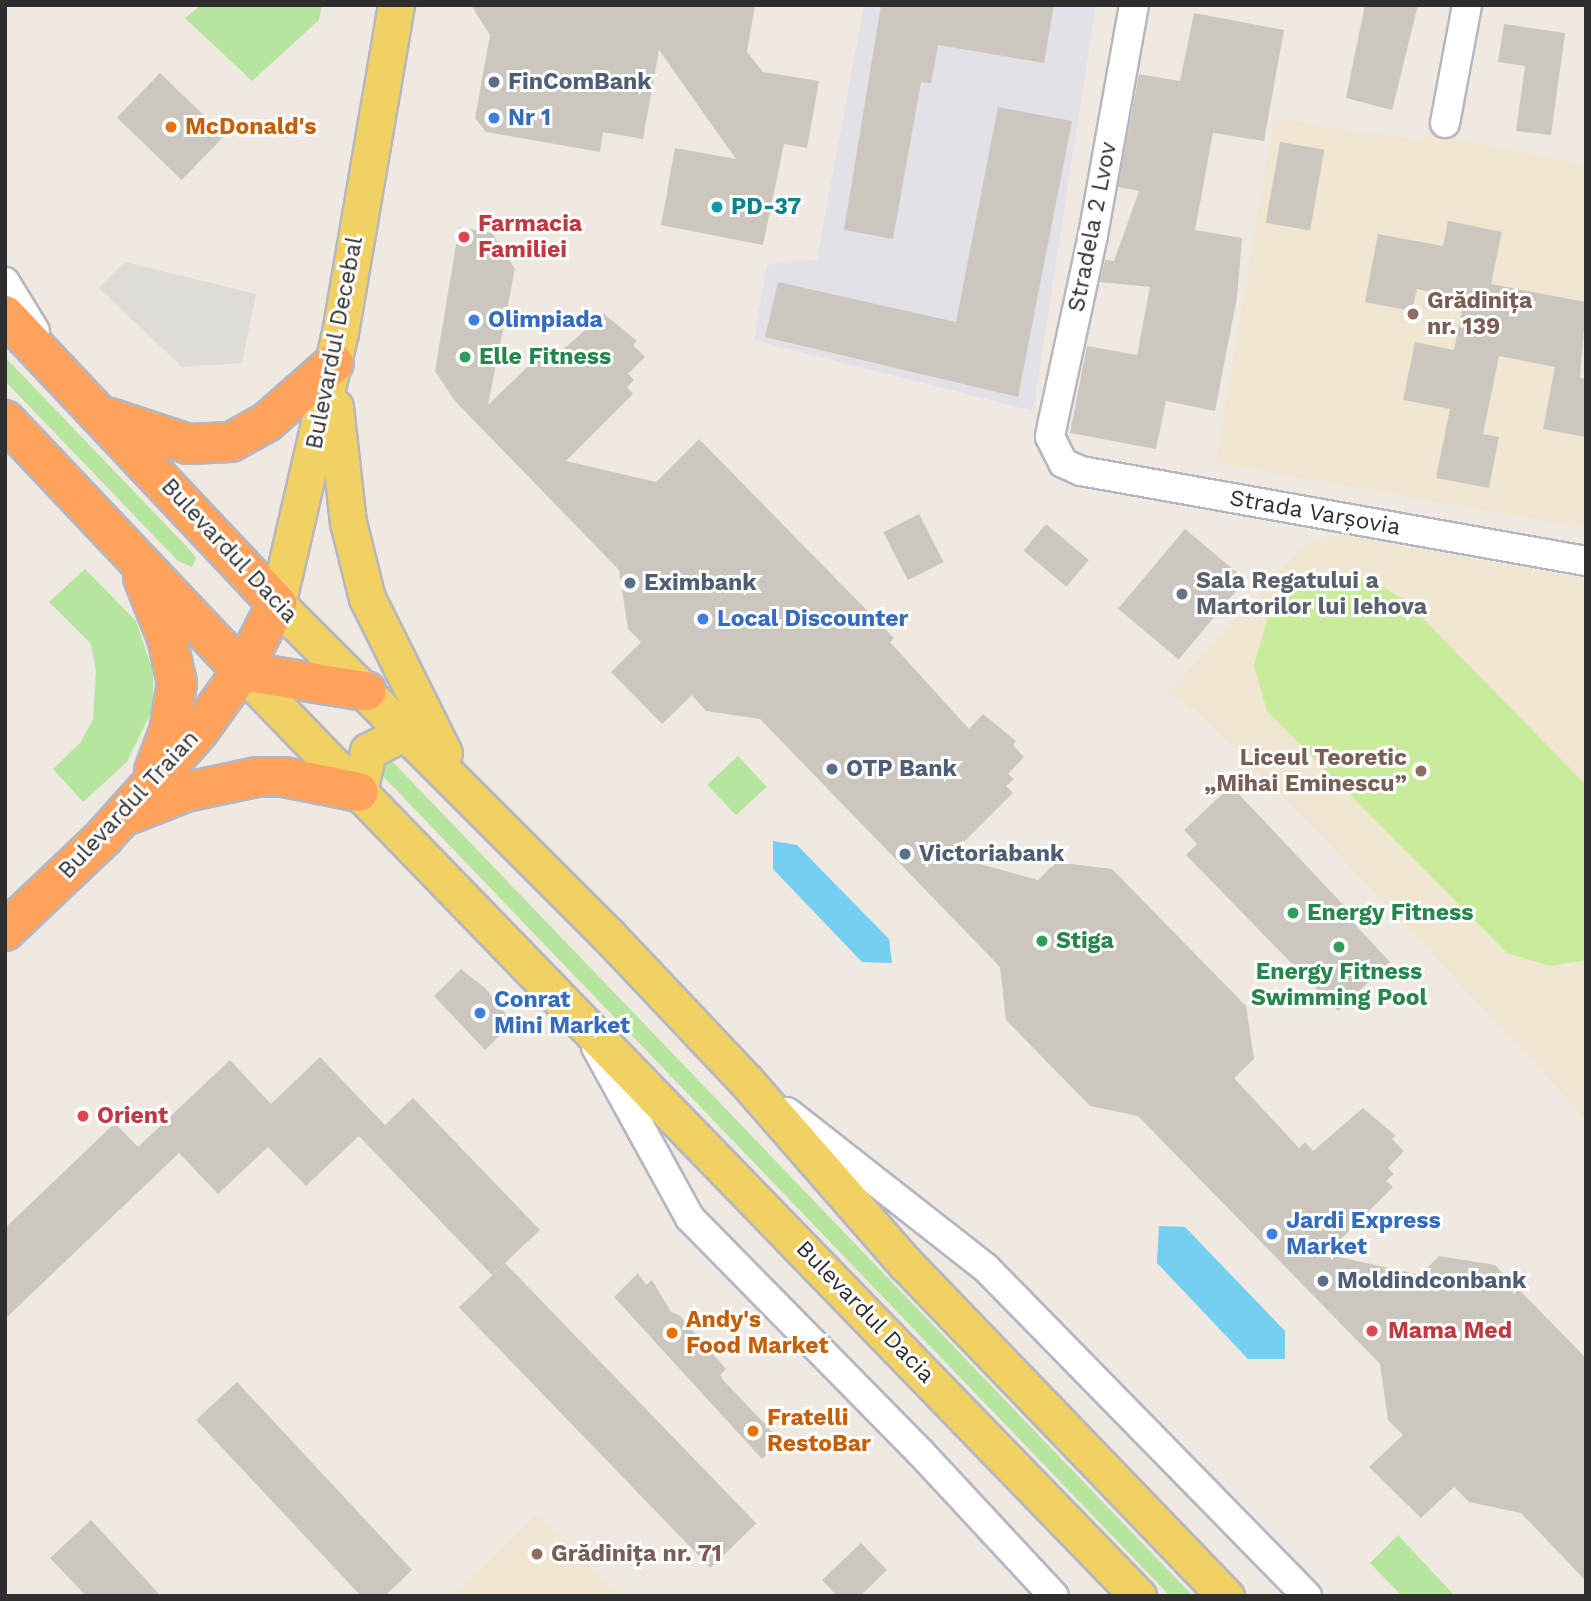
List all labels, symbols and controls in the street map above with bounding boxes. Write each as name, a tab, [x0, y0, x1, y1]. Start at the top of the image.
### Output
place label: FinComBank	[508, 68, 652, 96]
marker: FinComBank	[486, 74, 502, 90]
place label: Nr 1	[508, 104, 551, 132]
marker: Nr 1	[486, 110, 502, 126]
place label: McDonald's	[185, 113, 317, 141]
marker: McDonald's	[163, 119, 179, 135]
street label: Stradela 2 Lvov	[1063, 139, 1123, 315]
place label: PD-37	[731, 193, 801, 221]
marker: PD-37	[709, 199, 725, 215]
place label: Farmacia Familiei	[478, 210, 582, 264]
marker: Farmacia Familiei	[456, 229, 472, 245]
street label: Bulevardul Decebal	[301, 234, 369, 452]
place label: Grădinița nr. 139	[1427, 287, 1532, 341]
place label: Olimpiada	[488, 306, 603, 334]
marker: Grădinița nr. 139	[1405, 306, 1421, 322]
marker: Olimpiada	[466, 312, 482, 328]
place label: Elle Fitness	[479, 343, 611, 371]
marker: Elle Fitness	[457, 349, 473, 365]
street label: Bulevardul Dacia	[155, 473, 303, 629]
street label: Strada Varșovia	[1227, 484, 1403, 542]
place label: Sala Regatului a Martorilor lui Iehova	[1196, 567, 1427, 621]
place label: Eximbank	[644, 569, 757, 597]
marker: Eximbank	[622, 575, 638, 591]
marker: Sala Regatului a Martorilor lui Iehova	[1174, 586, 1190, 602]
place label: Local Discounter	[717, 605, 909, 633]
marker: Local Discounter	[695, 611, 711, 627]
street label: Bulevardul Traian	[53, 725, 205, 885]
place label: Liceul Teoretic „Mihai Eminescu”	[1204, 744, 1407, 798]
place label: OTP Bank	[846, 755, 957, 783]
marker: OTP Bank	[824, 761, 840, 777]
marker: Liceul Teoretic „Mihai Eminescu”	[1413, 763, 1429, 779]
place label: Victoriabank	[919, 840, 1064, 868]
marker: Victoriabank	[897, 846, 913, 862]
place label: Energy Fitness	[1307, 899, 1474, 927]
marker: Energy Fitness	[1285, 905, 1301, 921]
place label: Stiga	[1056, 927, 1114, 955]
marker: Stiga	[1034, 933, 1050, 949]
marker: Energy Fitness Swimming Pool	[1331, 939, 1347, 955]
place label: Energy Fitness Swimming Pool	[1251, 958, 1427, 1012]
place label: Conrat Mini Market	[494, 986, 630, 1040]
marker: Conrat Mini Market	[472, 1005, 488, 1021]
place label: Orient	[97, 1102, 168, 1130]
marker: Orient	[75, 1108, 91, 1124]
place label: Jardi Express Market	[1286, 1207, 1441, 1261]
marker: Jardi Express Market	[1264, 1226, 1280, 1242]
street label: Bulevardul Dacia	[790, 1235, 940, 1389]
place label: Moldindconbank	[1337, 1267, 1526, 1295]
marker: Moldindconbank	[1315, 1273, 1331, 1289]
place label: Andy's Food Market	[686, 1306, 828, 1360]
place label: Mama Med	[1388, 1317, 1512, 1345]
marker: Mama Med	[1362, 1321, 1382, 1341]
marker: Andy's Food Market	[664, 1325, 680, 1341]
place label: Fratelli RestoBar	[767, 1404, 871, 1458]
marker: Fratelli RestoBar	[745, 1423, 761, 1439]
place label: Grădinița nr. 71	[551, 1540, 722, 1568]
marker: Grădinița nr. 71	[529, 1546, 545, 1562]

